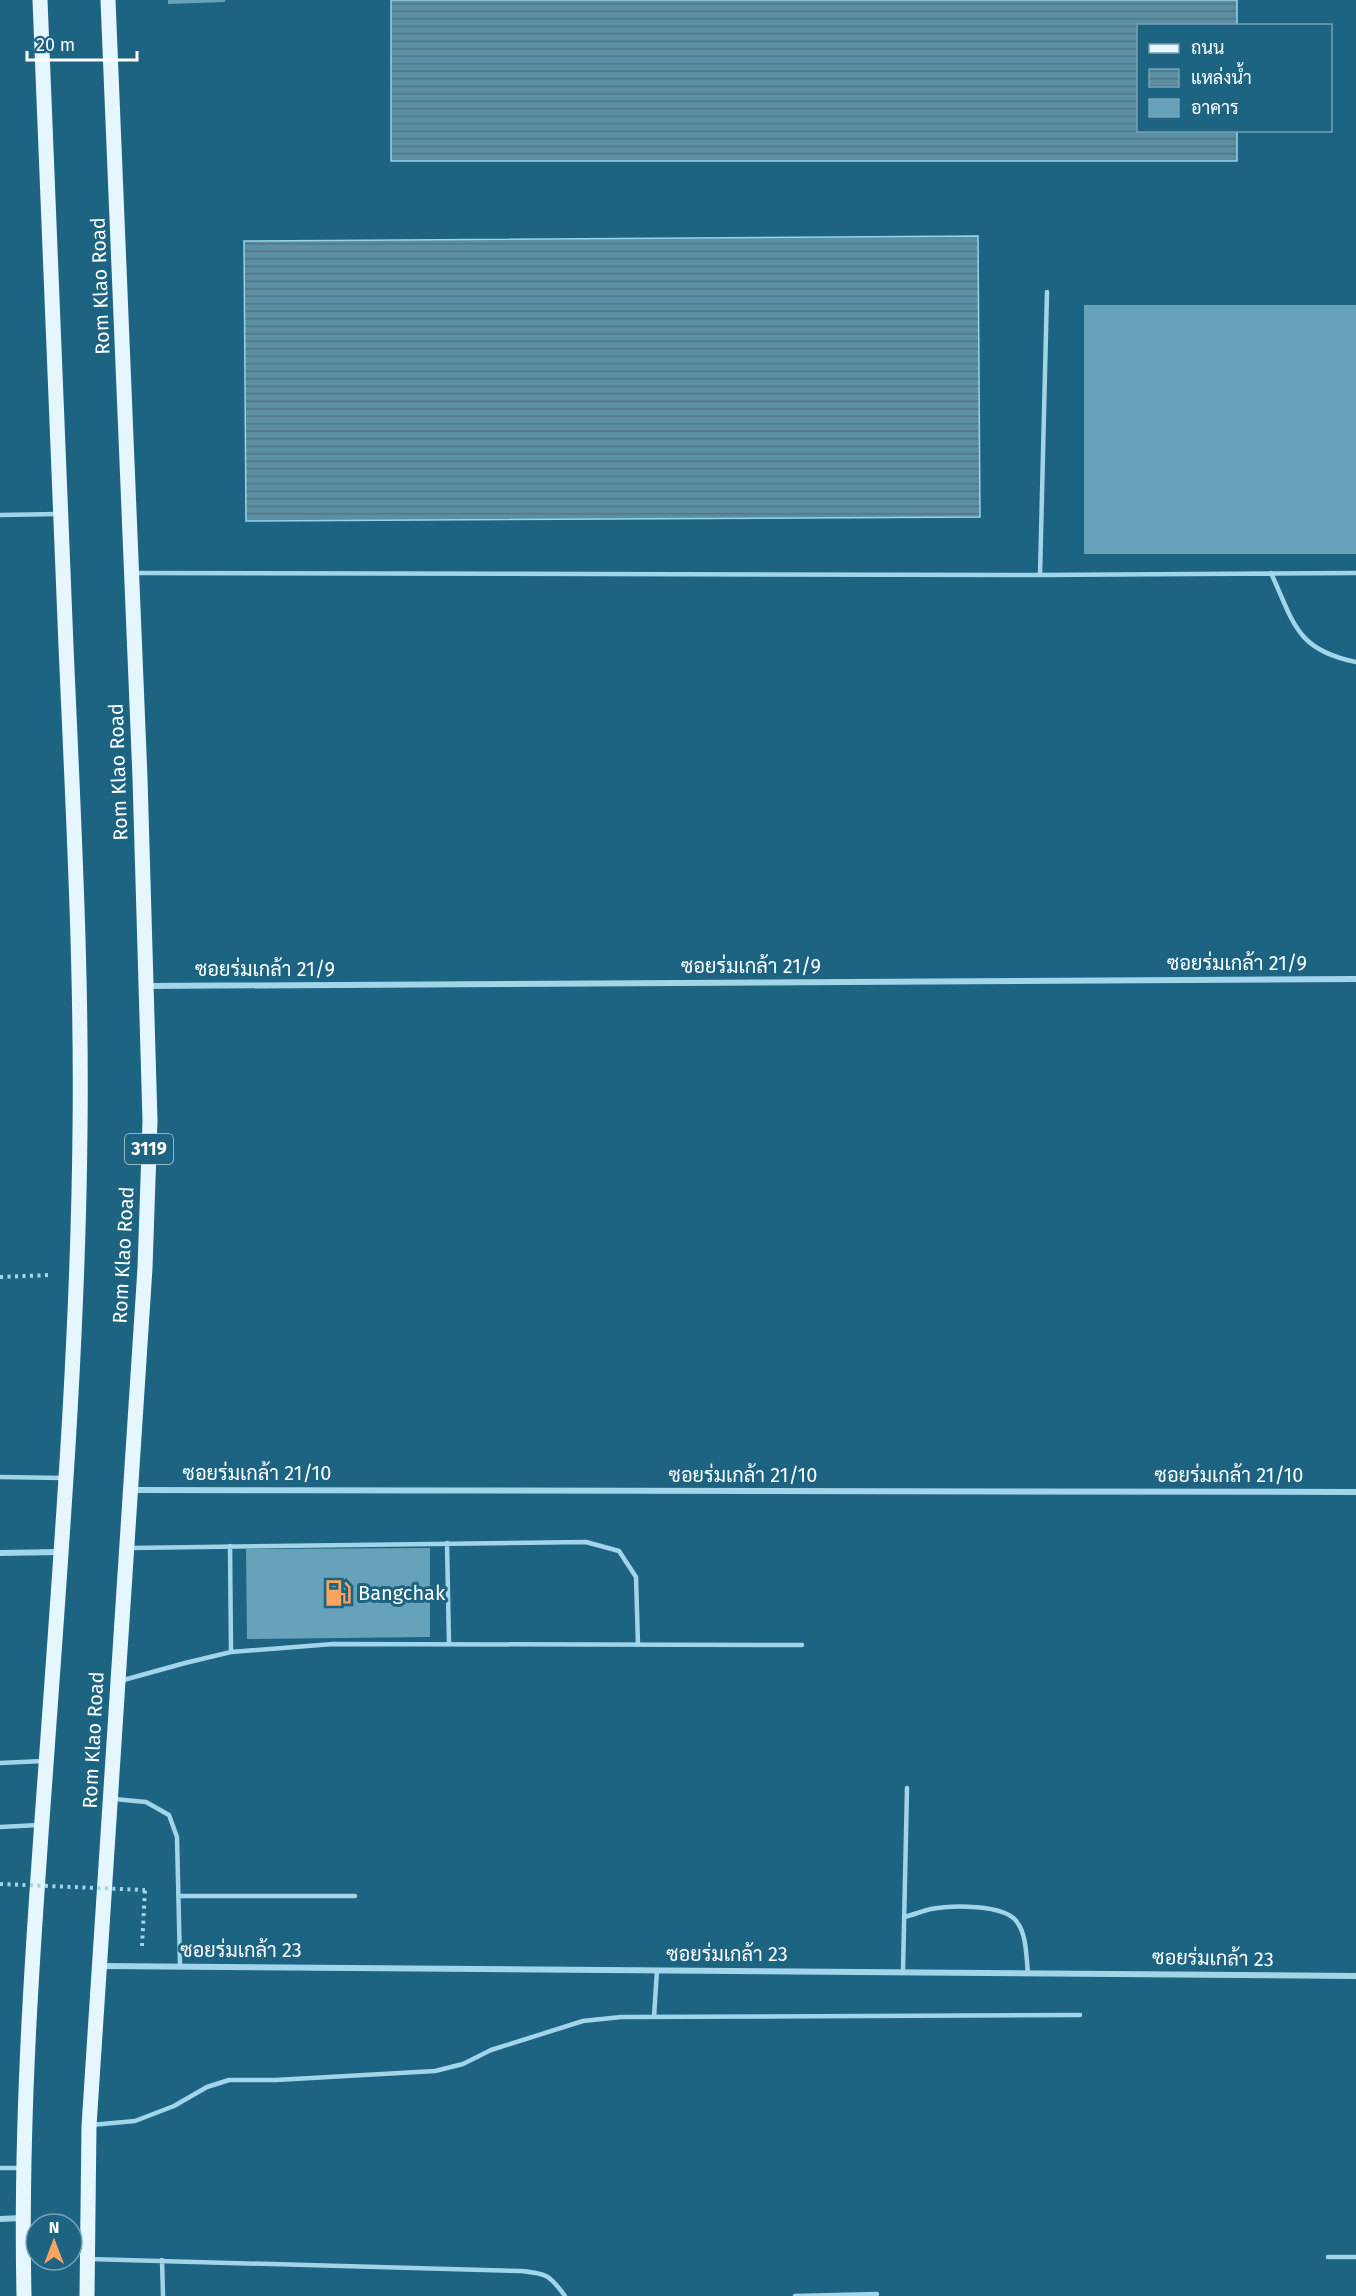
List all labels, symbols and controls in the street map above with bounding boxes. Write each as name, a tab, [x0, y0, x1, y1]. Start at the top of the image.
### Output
scale bar	[27, 24, 136, 62]
legend	[1137, 24, 1332, 132]
text: 20 m	[36, 34, 75, 56]
text: ถนน	[1191, 37, 1224, 59]
text: แหล่งน้ำ	[1191, 62, 1252, 89]
text: อาคาร	[1191, 97, 1239, 119]
street label: Rom Klao Road	[86, 217, 114, 355]
street label: Rom Klao Road	[104, 703, 132, 841]
street label: ซอยร่มเกล้า 21/9	[1167, 951, 1307, 975]
street label: ซอยร่มเกล้า 21/9	[681, 954, 821, 978]
street label: ซอยร่มเกล้า 21/9	[195, 957, 335, 981]
road number: 3119	[125, 1134, 173, 1164]
street label: Rom Klao Road	[107, 1186, 139, 1324]
street label: ซอยร่มเกล้า 21/10	[183, 1461, 331, 1485]
street label: ซอยร่มเกล้า 21/10	[669, 1463, 817, 1487]
street label: ซอยร่มเกล้า 21/10	[1155, 1463, 1303, 1487]
fuel station icon: Bangchak	[323, 1578, 353, 1608]
place label: Bangchak	[358, 1581, 446, 1605]
street label: Rom Klao Road	[77, 1671, 109, 1809]
street label: ซอยร่มเกล้า 23	[180, 1938, 302, 1962]
street label: ซอยร่มเกล้า 23	[666, 1942, 788, 1966]
street label: ซอยร่มเกล้า 23	[1152, 1945, 1274, 1971]
north arrow	[24, 2212, 84, 2272]
text: N	[49, 2218, 59, 2237]

